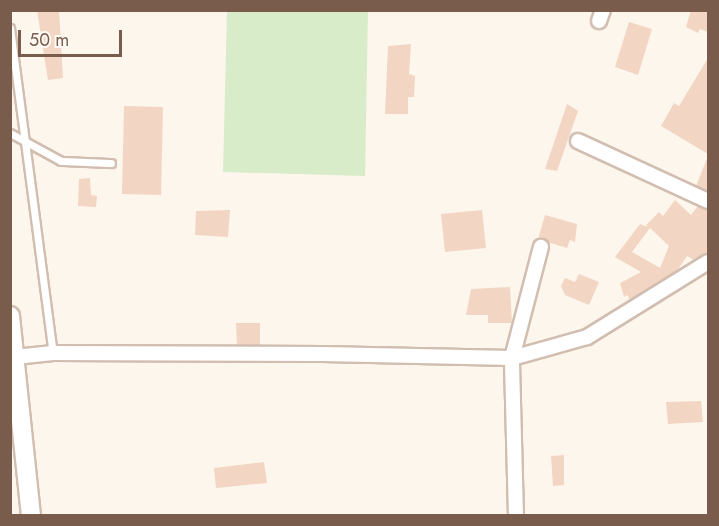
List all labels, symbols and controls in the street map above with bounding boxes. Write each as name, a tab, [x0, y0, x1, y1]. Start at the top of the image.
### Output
scale bar	[21, 18, 124, 56]
text: 50 m	[29, 27, 69, 53]

